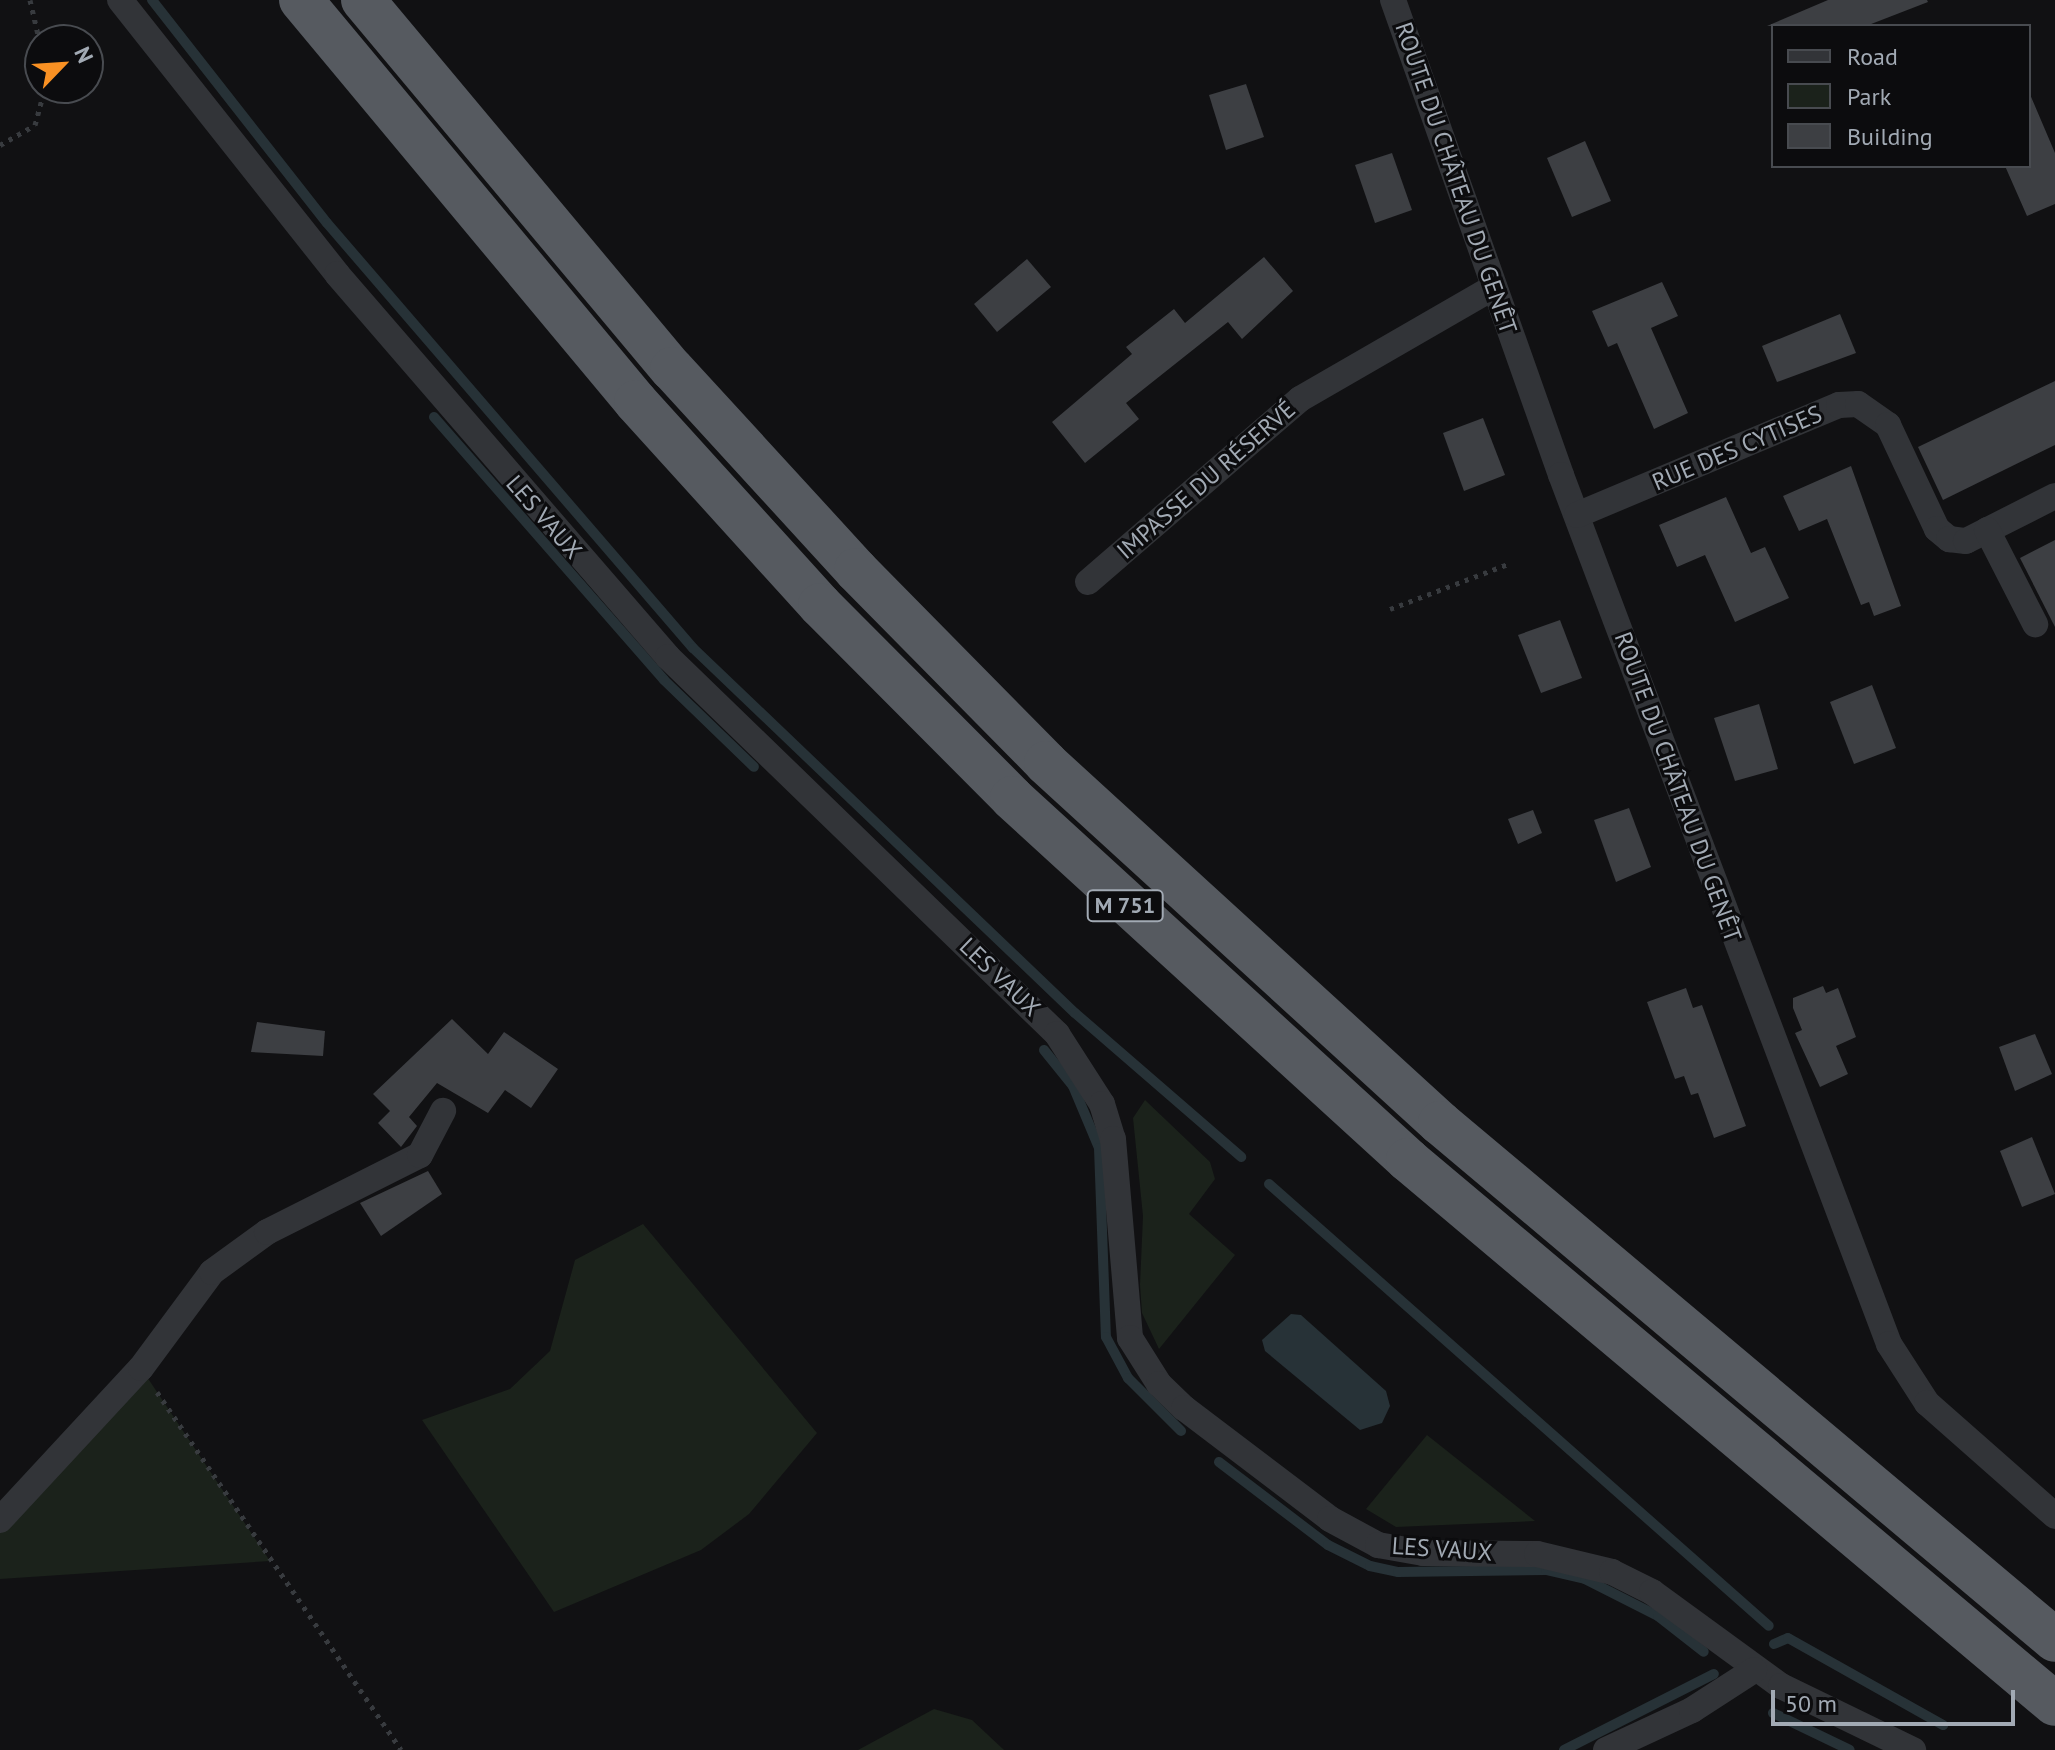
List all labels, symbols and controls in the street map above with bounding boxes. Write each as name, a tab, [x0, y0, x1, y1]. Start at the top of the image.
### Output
street label: ROUTE DU CHÂTEAU DU GENÊT	[1389, 18, 1523, 338]
north arrow	[24, 24, 104, 104]
legend	[1771, 24, 2031, 168]
text: Road	[1847, 41, 1898, 72]
text: N	[68, 42, 100, 67]
text: Park	[1847, 81, 1891, 112]
text: Building	[1847, 121, 1933, 152]
street label: IMPASSE DU RÉSERVÉ	[1111, 395, 1301, 565]
street label: RUE DES CYTISES	[1648, 399, 1826, 497]
street label: LES VAUX	[500, 469, 588, 565]
street label: ROUTE DU CHÂTEAU DU GENÊT	[1608, 628, 1748, 946]
road number: M 751	[1085, 888, 1165, 924]
street label: LES VAUX	[953, 931, 1047, 1023]
street label: LES VAUX	[1390, 1531, 1494, 1567]
scale bar	[1775, 1674, 2019, 1724]
text: 50 m	[1785, 1688, 1837, 1719]

